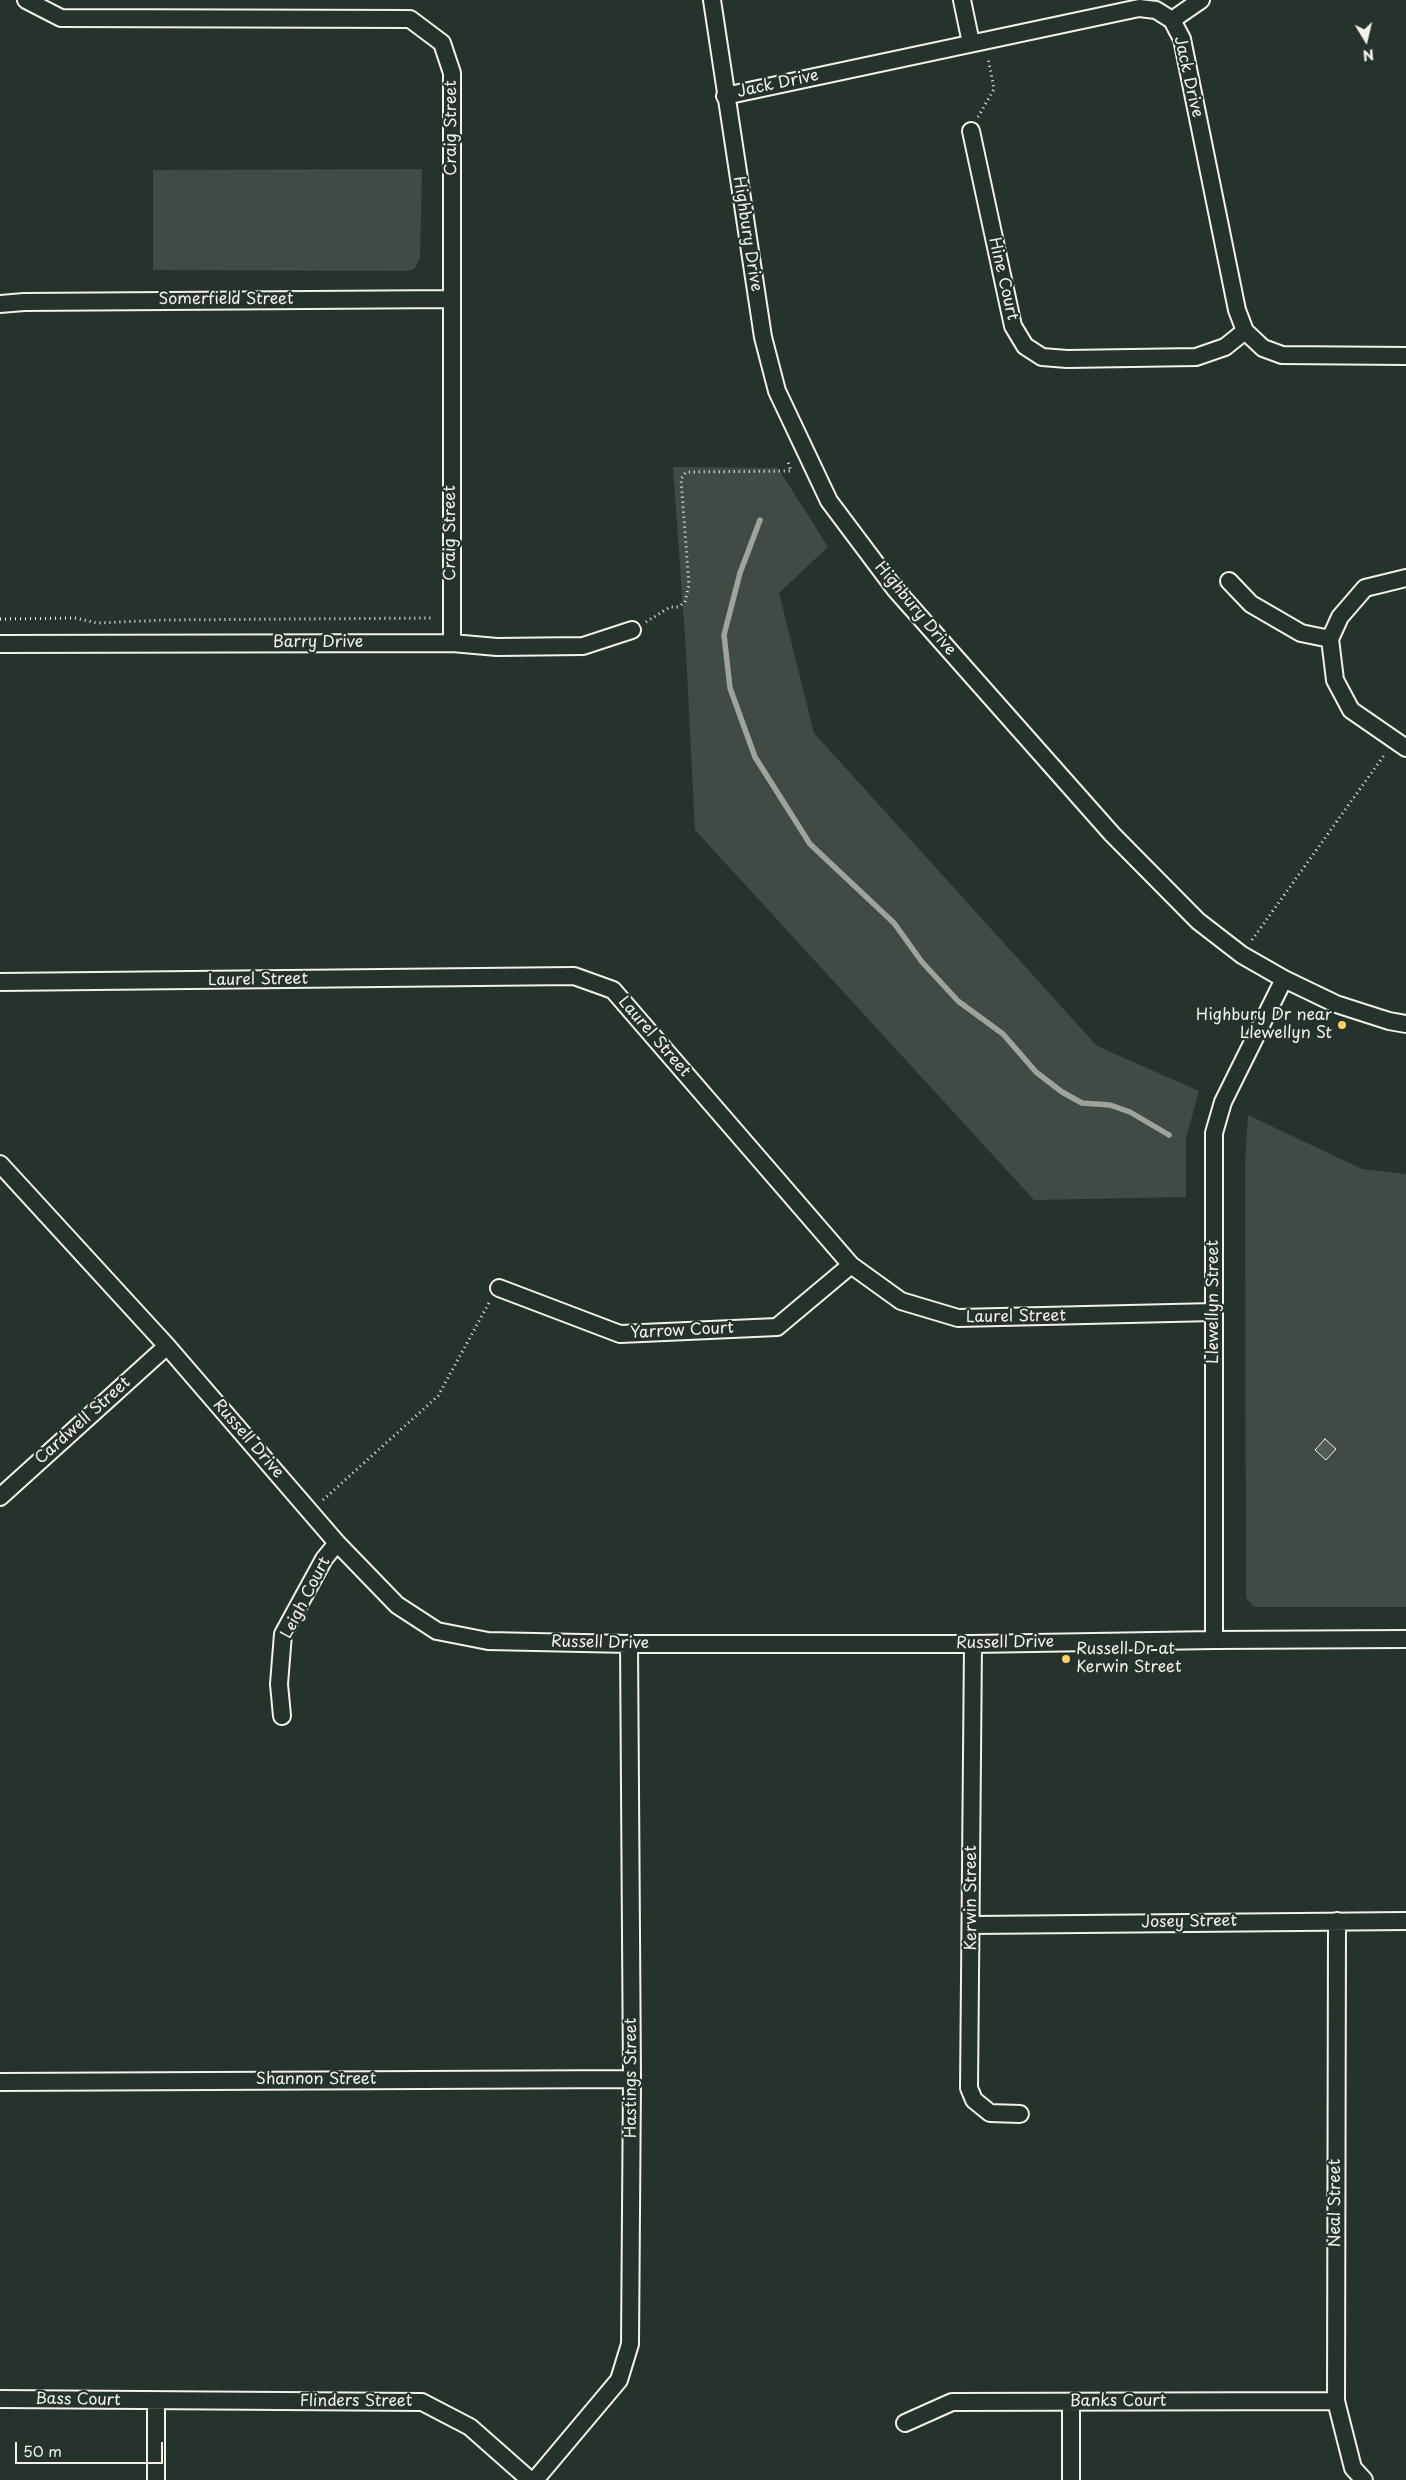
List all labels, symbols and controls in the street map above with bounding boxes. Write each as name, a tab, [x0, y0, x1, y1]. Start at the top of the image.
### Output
north arrow	[1341, 15, 1391, 65]
street label: Jack Drive	[1169, 34, 1207, 120]
text: N	[1361, 44, 1376, 67]
street label: Jack Drive	[735, 66, 821, 102]
street label: Craig Street	[442, 80, 462, 176]
street label: Highbury Drive	[728, 175, 766, 293]
street label: Hine Court	[984, 236, 1022, 322]
street label: Somerfield Street	[158, 290, 294, 310]
street label: Craig Street	[441, 485, 461, 581]
street label: Highbury Drive	[870, 558, 960, 660]
street label: Barry Drive	[273, 633, 363, 653]
street label: Laurel Street	[208, 970, 308, 990]
street label: Laurel Street	[614, 993, 694, 1081]
place label: Highbury Dr near Llewellyn St	[1196, 1006, 1332, 1044]
marker: Highbury Dr near Llewellyn St	[1336, 1019, 1348, 1031]
street label: Llewellyn Street	[1204, 1240, 1224, 1364]
street label: Laurel Street	[966, 1307, 1066, 1327]
street label: Yarrow Court	[630, 1319, 734, 1343]
street label: Cardwell Street	[31, 1373, 135, 1469]
street label: Russell Drive	[209, 1396, 287, 1482]
street label: Leigh Court	[277, 1554, 335, 1642]
street label: Russell Drive	[551, 1633, 649, 1653]
street label: Russell Drive	[956, 1633, 1054, 1653]
place label: Russell Dr at Kerwin Street	[1076, 1640, 1182, 1678]
marker: Russell Dr at Kerwin Street	[1060, 1653, 1072, 1665]
street label: Kerwin Street	[962, 1845, 982, 1951]
street label: Josey Street	[1141, 1912, 1237, 1932]
street label: Hastings Street	[622, 2018, 642, 2138]
street label: Shannon Street	[256, 2070, 376, 2090]
street label: Neal Street	[1326, 2159, 1346, 2247]
street label: Bass Court	[35, 2390, 121, 2410]
street label: Flinders Street	[300, 2392, 412, 2412]
street label: Banks Court	[1070, 2392, 1166, 2412]
scale bar	[18, 2432, 165, 2464]
text: 50 m	[23, 2439, 62, 2462]

